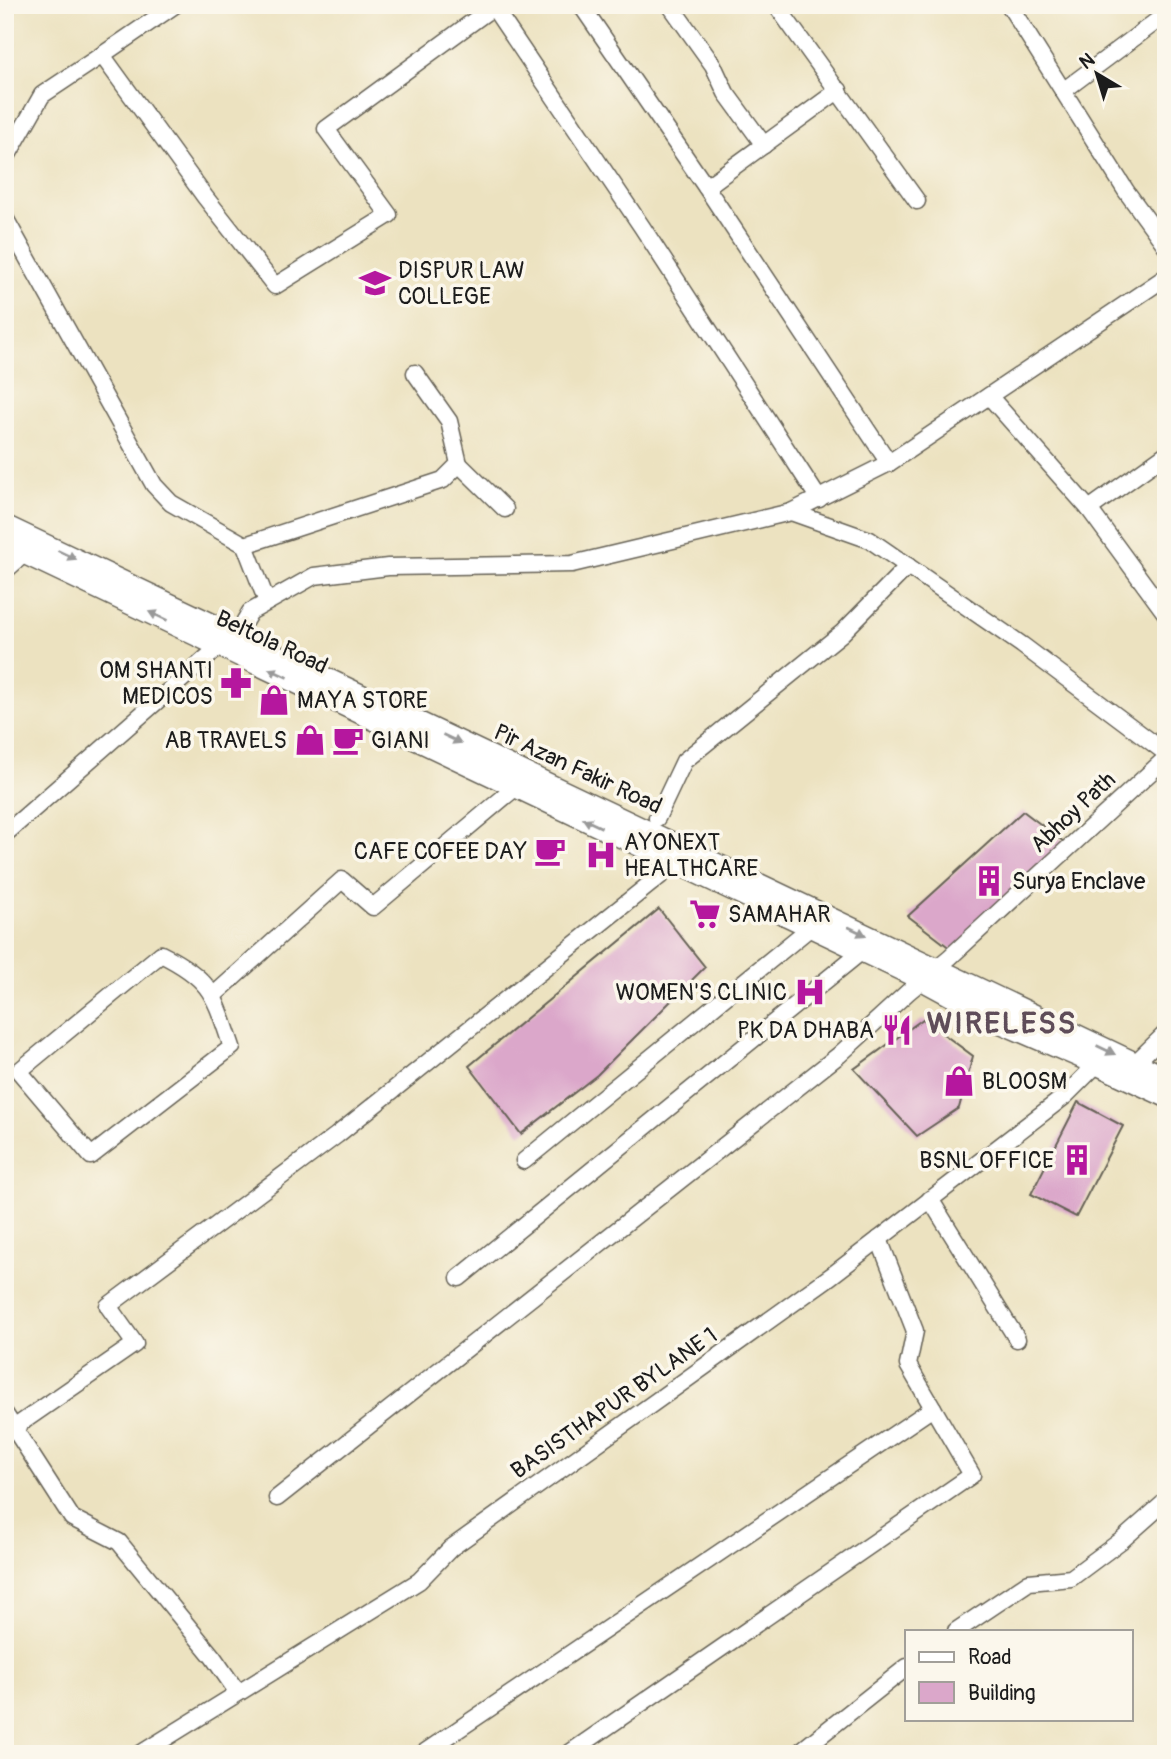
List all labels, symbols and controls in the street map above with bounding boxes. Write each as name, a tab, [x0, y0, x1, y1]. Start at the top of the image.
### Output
north arrow	[1062, 38, 1132, 108]
text: N	[1075, 48, 1100, 75]
place label: DISPUR LAW COLLEGE	[398, 256, 525, 311]
school or university icon: DISPUR LAW COLLEGE	[358, 266, 392, 300]
one-way arrow	[57, 549, 77, 561]
street label: Beltola Road	[211, 603, 333, 681]
one-way arrow	[148, 611, 168, 622]
place label: OM SHANTI MEDICOS	[99, 656, 213, 711]
pharmacy icon: OM SHANTI MEDICOS	[219, 666, 253, 700]
one-way arrow	[268, 668, 288, 679]
shop icon: MAYA STORE	[257, 683, 291, 717]
place label: MAYA STORE	[297, 686, 428, 715]
street label: Pir Azan Fakir Road	[489, 717, 667, 821]
shop icon: AB TRAVELS	[293, 723, 327, 757]
cafe icon: GIANI	[331, 723, 365, 757]
place label: AB TRAVELS	[165, 726, 287, 755]
place label: GIANI	[371, 726, 430, 755]
one-way arrow	[442, 733, 462, 744]
street label: Abhoy Path	[1024, 765, 1122, 859]
one-way arrow	[582, 817, 602, 828]
place label: AYONEXT HEALTHCARE	[624, 828, 758, 883]
cafe icon: CAFE COFEE DAY	[533, 834, 567, 868]
place label: CAFE COFEE DAY	[354, 837, 527, 866]
hospital icon: AYONEXT HEALTHCARE	[584, 838, 618, 872]
building icon: Surya Enclave	[972, 864, 1006, 898]
place label: Surya Enclave	[1012, 867, 1146, 896]
supermarket icon: SAMAHAR	[688, 897, 722, 931]
place label: SAMAHAR	[728, 900, 831, 929]
one-way arrow	[847, 925, 867, 937]
hospital icon: WOMEN'S CLINIC	[793, 975, 827, 1009]
place label: WOMEN'S CLINIC	[615, 978, 787, 1007]
district label: WIRELESS	[927, 1005, 1077, 1042]
restaurant icon: PK DA DHABA	[880, 1013, 914, 1047]
place label: PK DA DHABA	[737, 1016, 874, 1045]
one-way arrow	[1096, 1044, 1116, 1056]
shop icon: BLOOSM	[942, 1064, 976, 1098]
place label: BLOOSM	[982, 1067, 1067, 1096]
building icon: BSNL OFFICE	[1060, 1143, 1094, 1177]
place label: BSNL OFFICE	[919, 1146, 1054, 1175]
street label: BASISTHAPUR BYLANE 1	[505, 1321, 723, 1485]
legend	[905, 1630, 1132, 1720]
text: Road	[968, 1644, 1012, 1671]
text: Building	[968, 1680, 1035, 1707]

